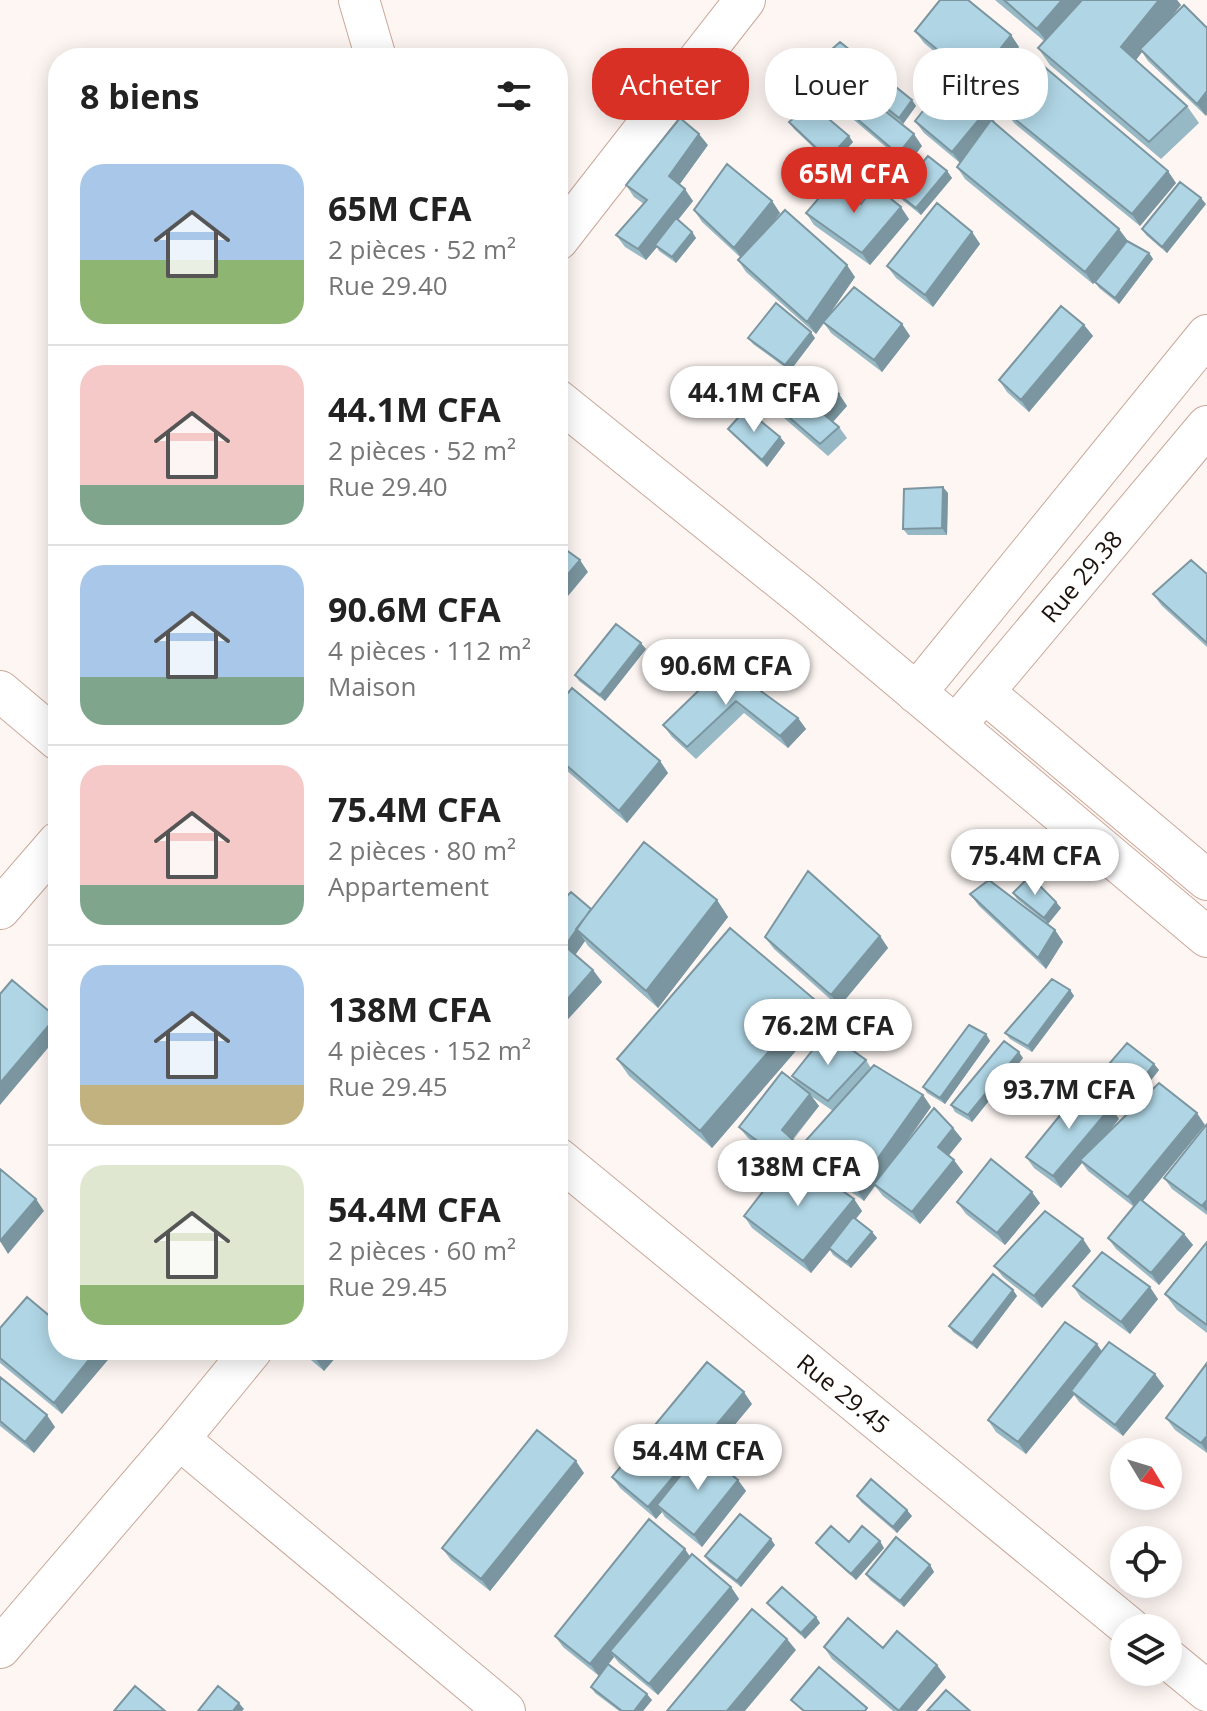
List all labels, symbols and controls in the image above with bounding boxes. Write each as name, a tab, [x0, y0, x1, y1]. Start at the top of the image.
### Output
chip: Acheter	[592, 48, 749, 120]
chip: Louer	[765, 48, 897, 120]
chip: Filtres	[913, 48, 1048, 120]
text: 8 biens	[80, 73, 200, 119]
icon: filters	[492, 74, 536, 118]
pin: 65M CFA	[780, 147, 928, 215]
text: 65M CFA	[799, 155, 909, 191]
text: 65M CFA	[328, 185, 472, 231]
icon: home	[144, 196, 240, 292]
text: 2 pièces · 52 m²	[328, 231, 516, 267]
text: Rue 29.40	[328, 267, 448, 303]
pin: 44.1M CFA	[662, 366, 846, 434]
text: 44.1M CFA	[688, 374, 820, 410]
text: 44.1M CFA	[328, 386, 501, 432]
icon: home	[144, 397, 240, 493]
text: 2 pièces · 52 m²	[328, 432, 516, 468]
text: Rue 29.40	[328, 468, 448, 504]
street label: Rue 29.38	[1033, 523, 1129, 629]
text: 90.6M CFA	[328, 586, 501, 632]
icon: home	[144, 597, 240, 693]
text: 4 pièces · 112 m²	[328, 632, 531, 668]
pin: 90.6M CFA	[634, 639, 818, 707]
text: 90.6M CFA	[660, 647, 792, 683]
text: Maison	[328, 668, 416, 704]
text: 75.4M CFA	[328, 786, 501, 832]
icon: home	[144, 797, 240, 893]
pin: 75.4M CFA	[943, 829, 1127, 897]
text: 2 pièces · 80 m²	[328, 832, 516, 868]
text: 75.4M CFA	[969, 837, 1101, 873]
text: Appartement	[328, 868, 489, 904]
text: 138M CFA	[328, 986, 491, 1032]
icon: home	[144, 997, 240, 1093]
pin: 76.2M CFA	[736, 999, 920, 1067]
text: 76.2M CFA	[762, 1007, 894, 1043]
text: 4 pièces · 152 m²	[328, 1032, 531, 1068]
pin: 93.7M CFA	[977, 1063, 1161, 1131]
text: Rue 29.45	[328, 1068, 448, 1104]
text: 93.7M CFA	[1003, 1071, 1135, 1107]
pin: 138M CFA	[715, 1140, 881, 1208]
text: 138M CFA	[736, 1148, 860, 1184]
text: 54.4M CFA	[328, 1186, 501, 1232]
icon: home	[144, 1197, 240, 1293]
text: 2 pièces · 60 m²	[328, 1232, 516, 1268]
text: Rue 29.45	[328, 1268, 448, 1304]
street label: Rue 29.45	[791, 1345, 897, 1441]
pin: 54.4M CFA	[606, 1424, 790, 1492]
text: 54.4M CFA	[632, 1432, 764, 1468]
north arrow	[1110, 1438, 1182, 1510]
map controls	[1110, 1438, 1182, 1686]
button: locate	[1110, 1526, 1182, 1598]
button: layers	[1110, 1614, 1182, 1686]

